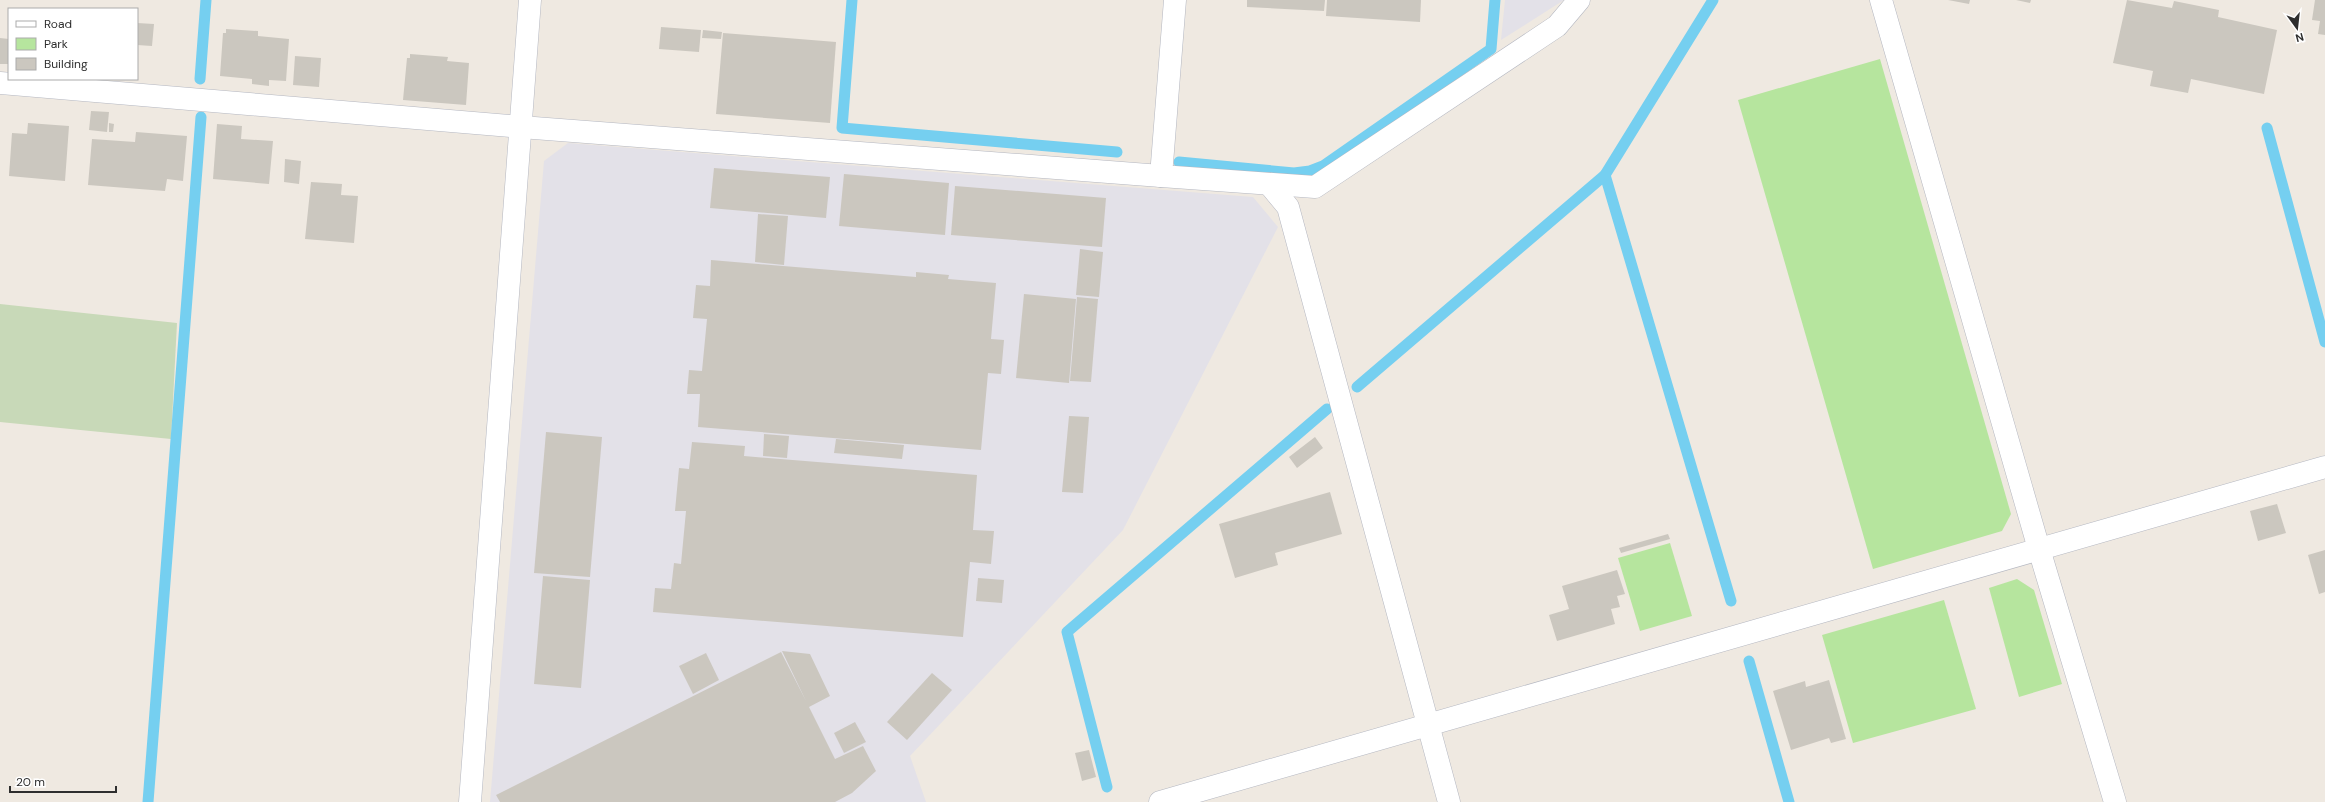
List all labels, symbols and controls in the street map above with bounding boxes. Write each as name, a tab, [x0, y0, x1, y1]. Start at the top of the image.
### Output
legend	[8, 8, 138, 80]
north arrow	[2277, 8, 2317, 48]
text: Road	[44, 16, 72, 32]
text: N	[2294, 30, 2305, 45]
text: Park	[44, 36, 68, 52]
text: Building	[44, 56, 88, 72]
scale bar	[10, 768, 116, 794]
text: 20 m	[16, 774, 45, 790]

